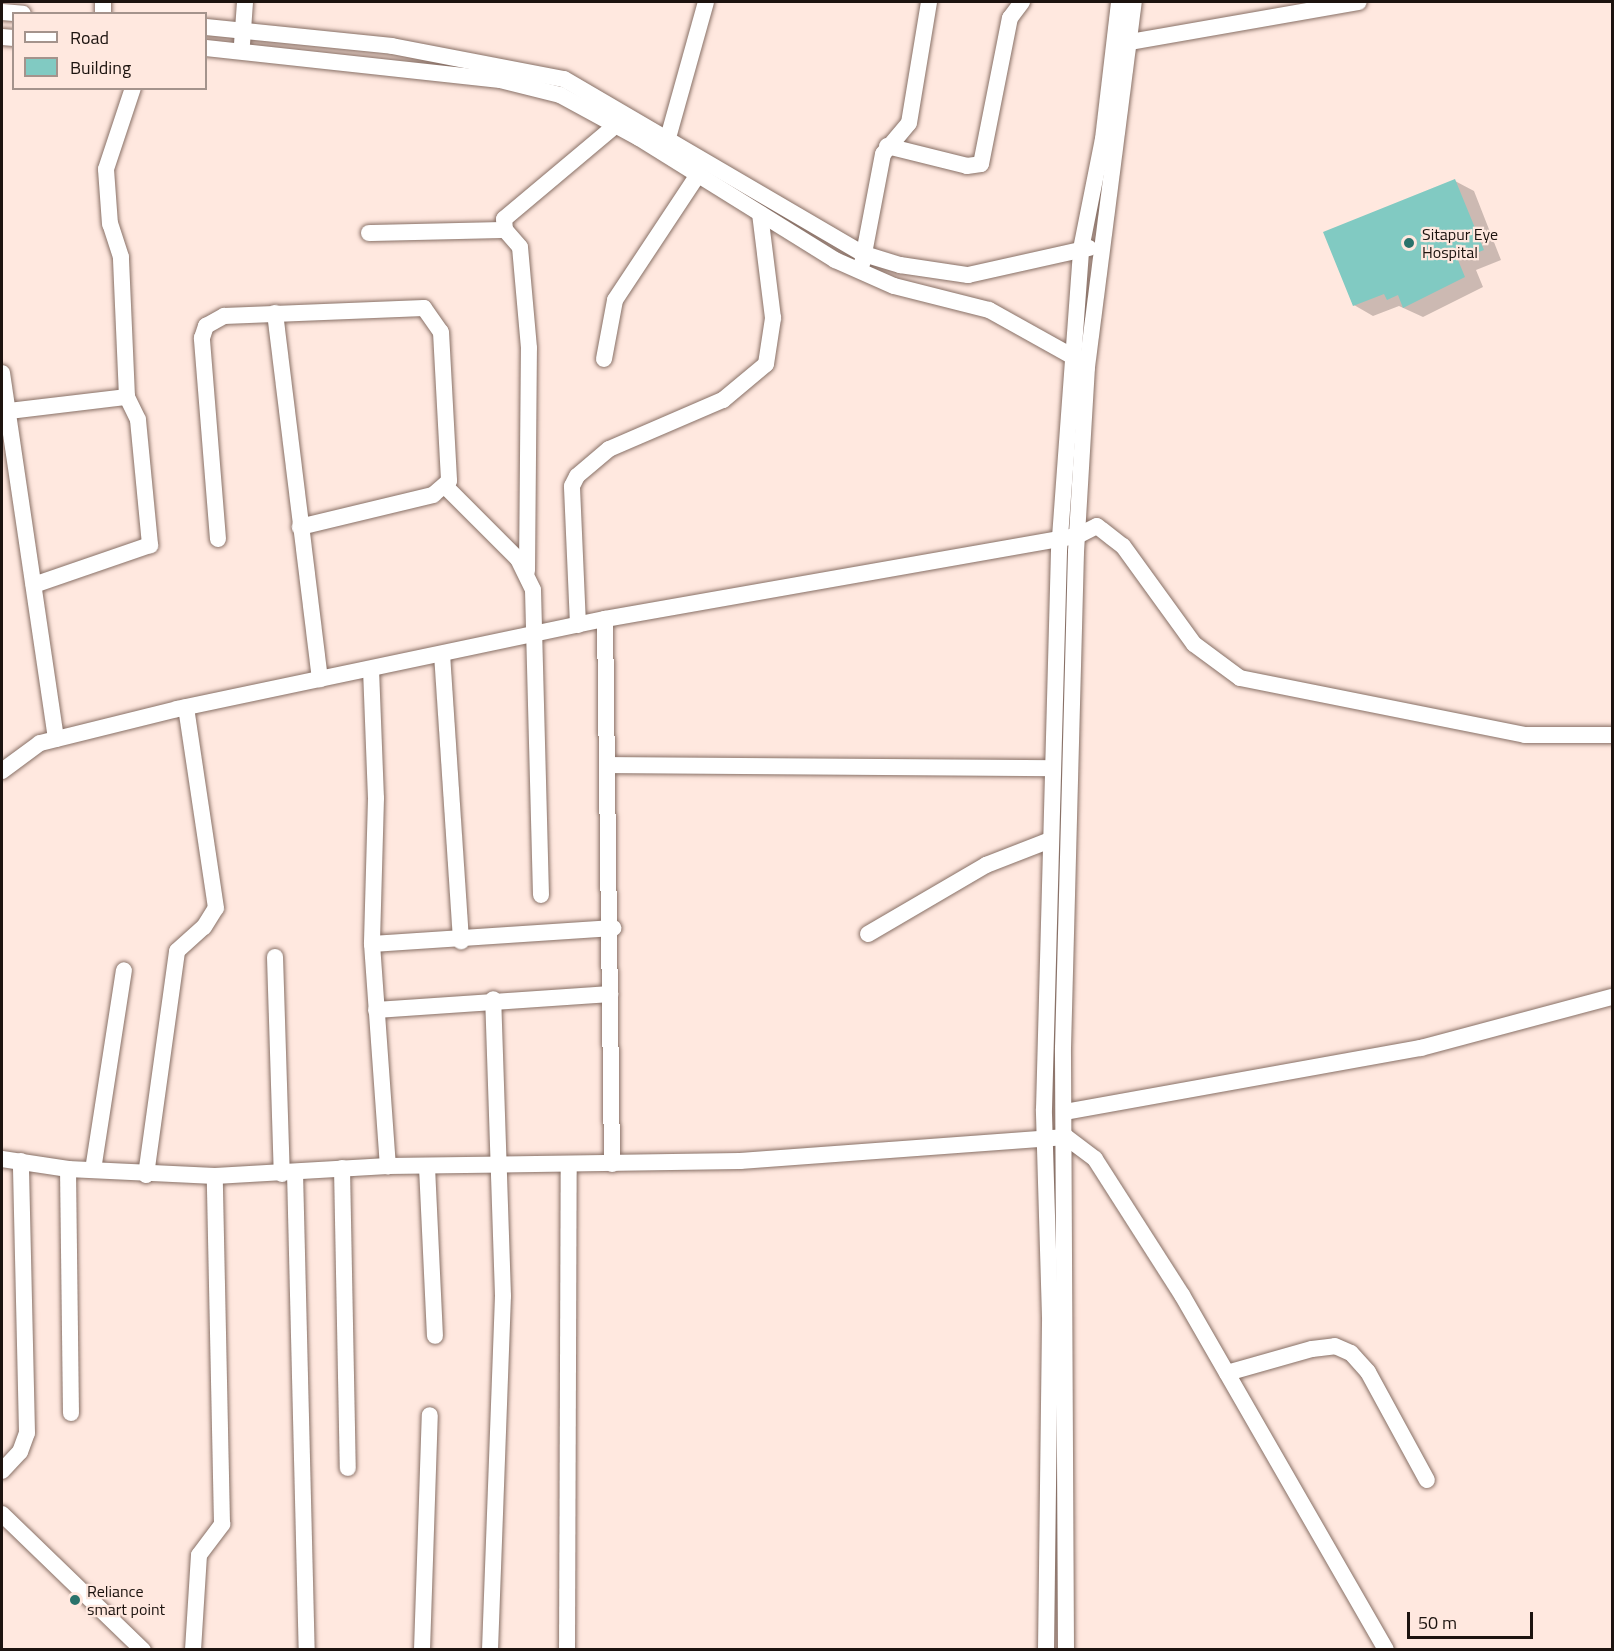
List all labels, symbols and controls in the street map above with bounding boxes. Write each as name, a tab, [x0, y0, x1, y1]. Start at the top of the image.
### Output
legend	[12, 12, 207, 90]
text: Road	[70, 24, 109, 51]
text: Building	[70, 54, 131, 81]
place label: Sitapur Eye Hospital	[1422, 224, 1498, 262]
marker: Sitapur Eye Hospital	[1400, 234, 1418, 252]
place label: Reliance smart point	[87, 1581, 165, 1619]
marker: Reliance smart point	[68, 1593, 82, 1607]
scale bar	[1410, 1600, 1536, 1638]
text: 50 m	[1418, 1609, 1457, 1636]

